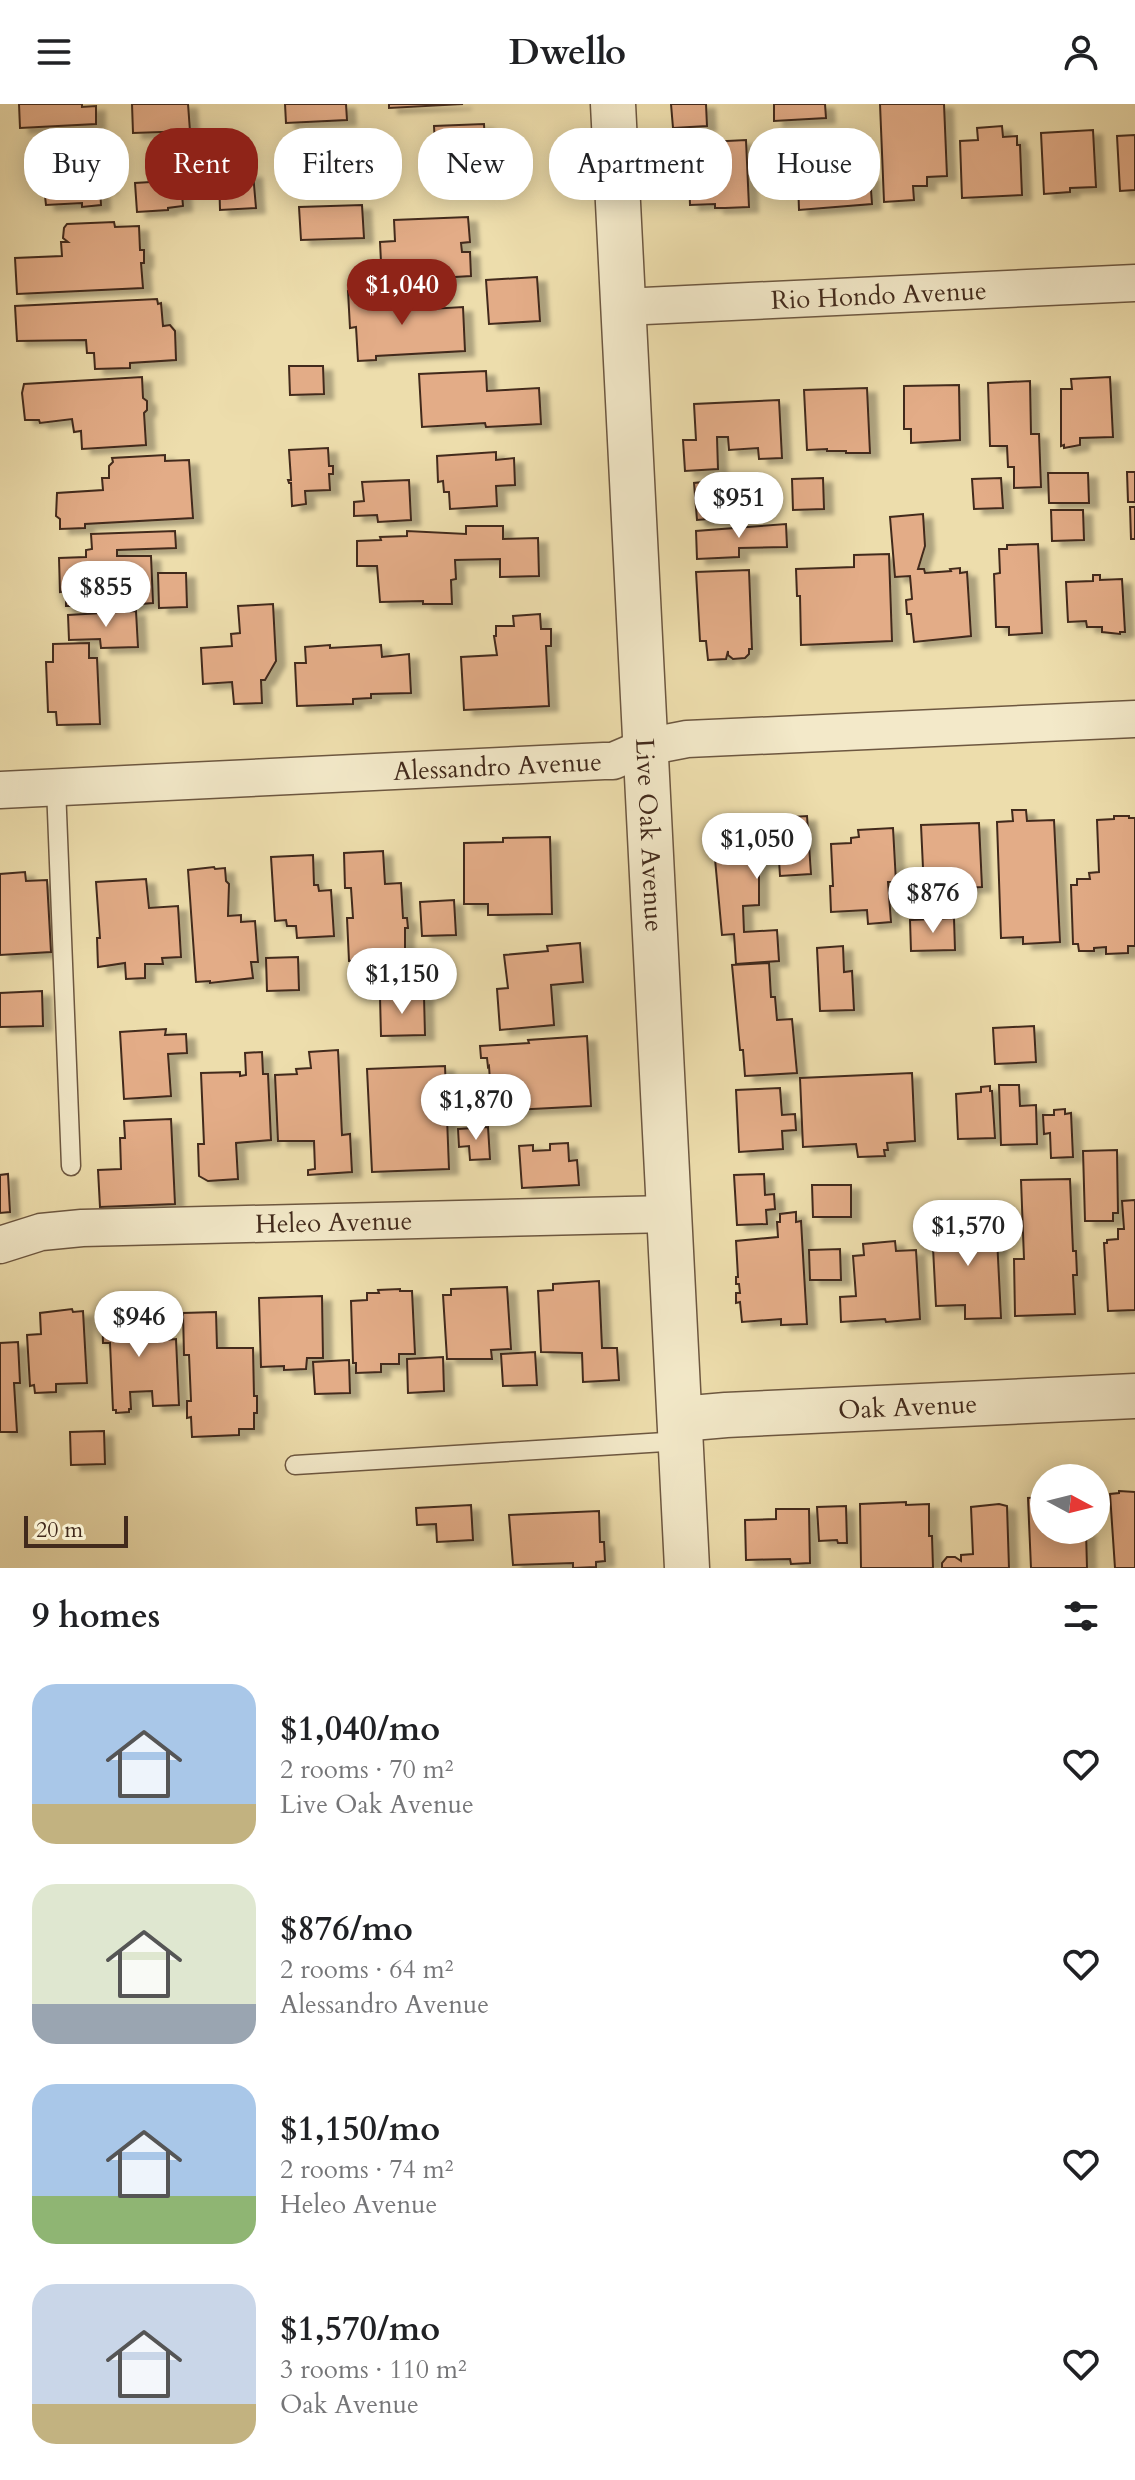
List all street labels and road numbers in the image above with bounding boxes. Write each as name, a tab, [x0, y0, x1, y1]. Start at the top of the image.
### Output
street label: Rio Hondo Avenue	[770, 273, 988, 318]
street label: Live Oak Avenue	[627, 737, 672, 933]
street label: Alessandro Avenue	[392, 744, 603, 789]
street label: Heleo Avenue	[255, 1203, 413, 1242]
street label: Oak Avenue	[837, 1386, 978, 1428]

